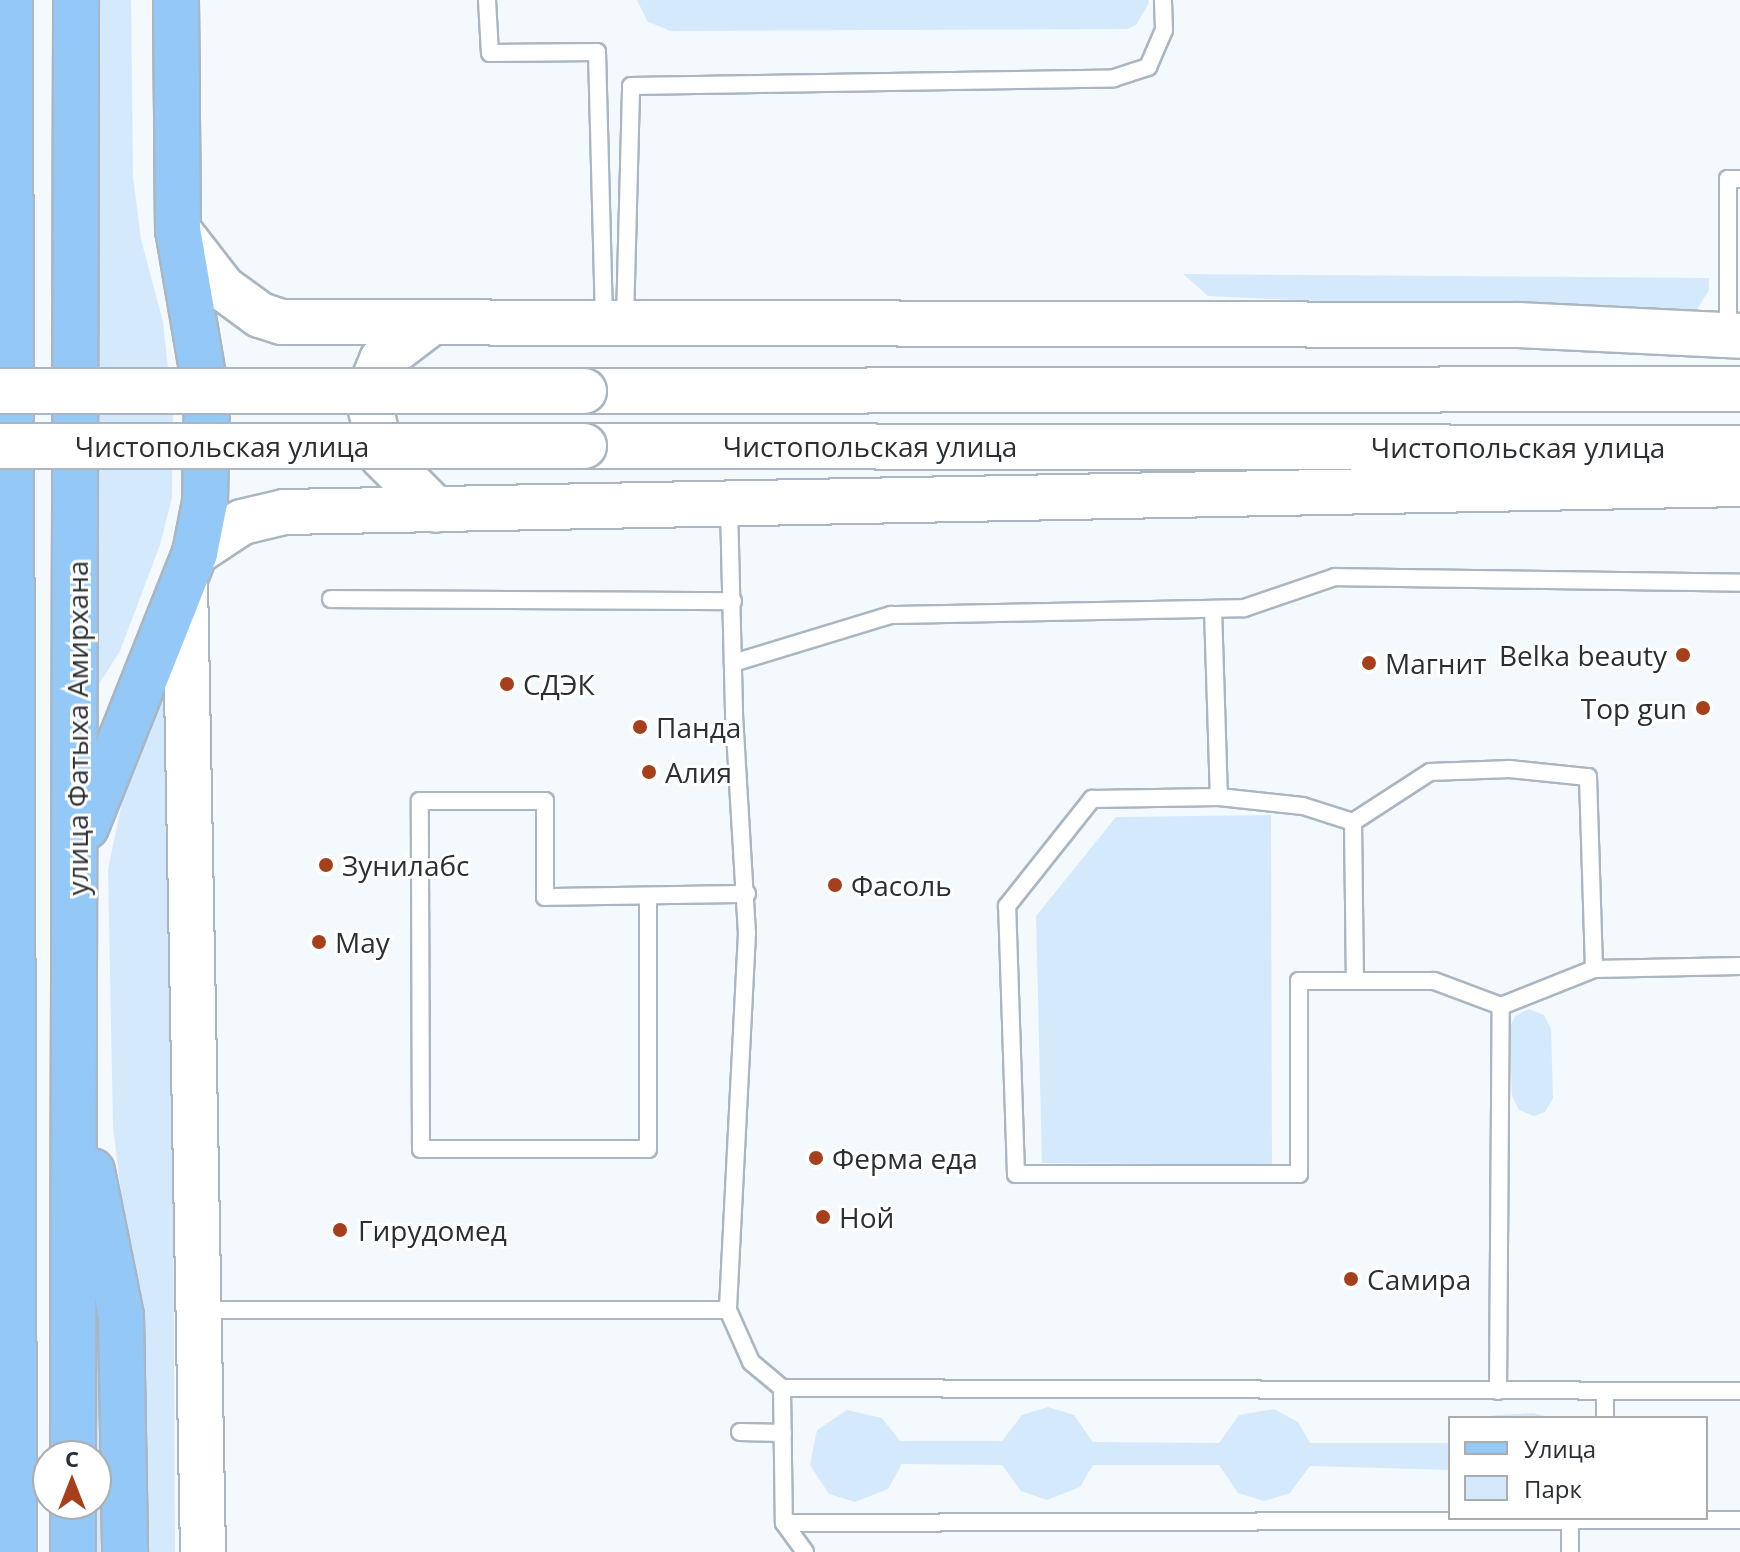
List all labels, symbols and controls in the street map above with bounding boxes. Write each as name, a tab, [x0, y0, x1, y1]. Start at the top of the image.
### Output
street label: Чистопольская улица	[75, 429, 369, 463]
street label: Чистопольская улица	[723, 429, 1017, 463]
street label: Чистопольская улица	[1371, 430, 1665, 464]
street label: улица Фатыха Амирхана	[60, 561, 94, 895]
place label: Belka beauty	[1499, 638, 1667, 672]
place label: Магнит	[1385, 646, 1487, 680]
marker: Belka beauty	[1674, 646, 1692, 664]
marker: Магнит	[1360, 654, 1378, 672]
place label: СДЭК	[523, 667, 595, 701]
marker: СДЭК	[498, 675, 516, 693]
place label: Top gun	[1581, 691, 1687, 725]
marker: Top gun	[1694, 699, 1712, 717]
place label: Панда	[656, 710, 741, 744]
marker: Панда	[631, 718, 649, 736]
place label: Алия	[665, 755, 732, 789]
marker: Алия	[640, 763, 658, 781]
place label: Зунилабс	[342, 848, 470, 882]
marker: Зунилабс	[317, 856, 335, 874]
place label: Фасоль	[851, 868, 952, 902]
marker: Фасоль	[826, 876, 844, 894]
place label: May	[335, 925, 390, 959]
marker: May	[310, 933, 328, 951]
place label: Ферма еда	[832, 1141, 978, 1175]
marker: Ферма еда	[807, 1149, 825, 1167]
place label: Ной	[839, 1200, 894, 1234]
marker: Ной	[814, 1208, 832, 1226]
place label: Гирудомед	[358, 1213, 507, 1247]
marker: Гирудомед	[329, 1219, 351, 1241]
place label: Самира	[1367, 1262, 1471, 1296]
marker: Самира	[1342, 1270, 1360, 1288]
legend	[1448, 1416, 1708, 1520]
text: Улица	[1524, 1432, 1596, 1465]
north arrow	[32, 1440, 112, 1520]
text: С	[65, 1443, 79, 1473]
text: Парк	[1524, 1472, 1582, 1505]

